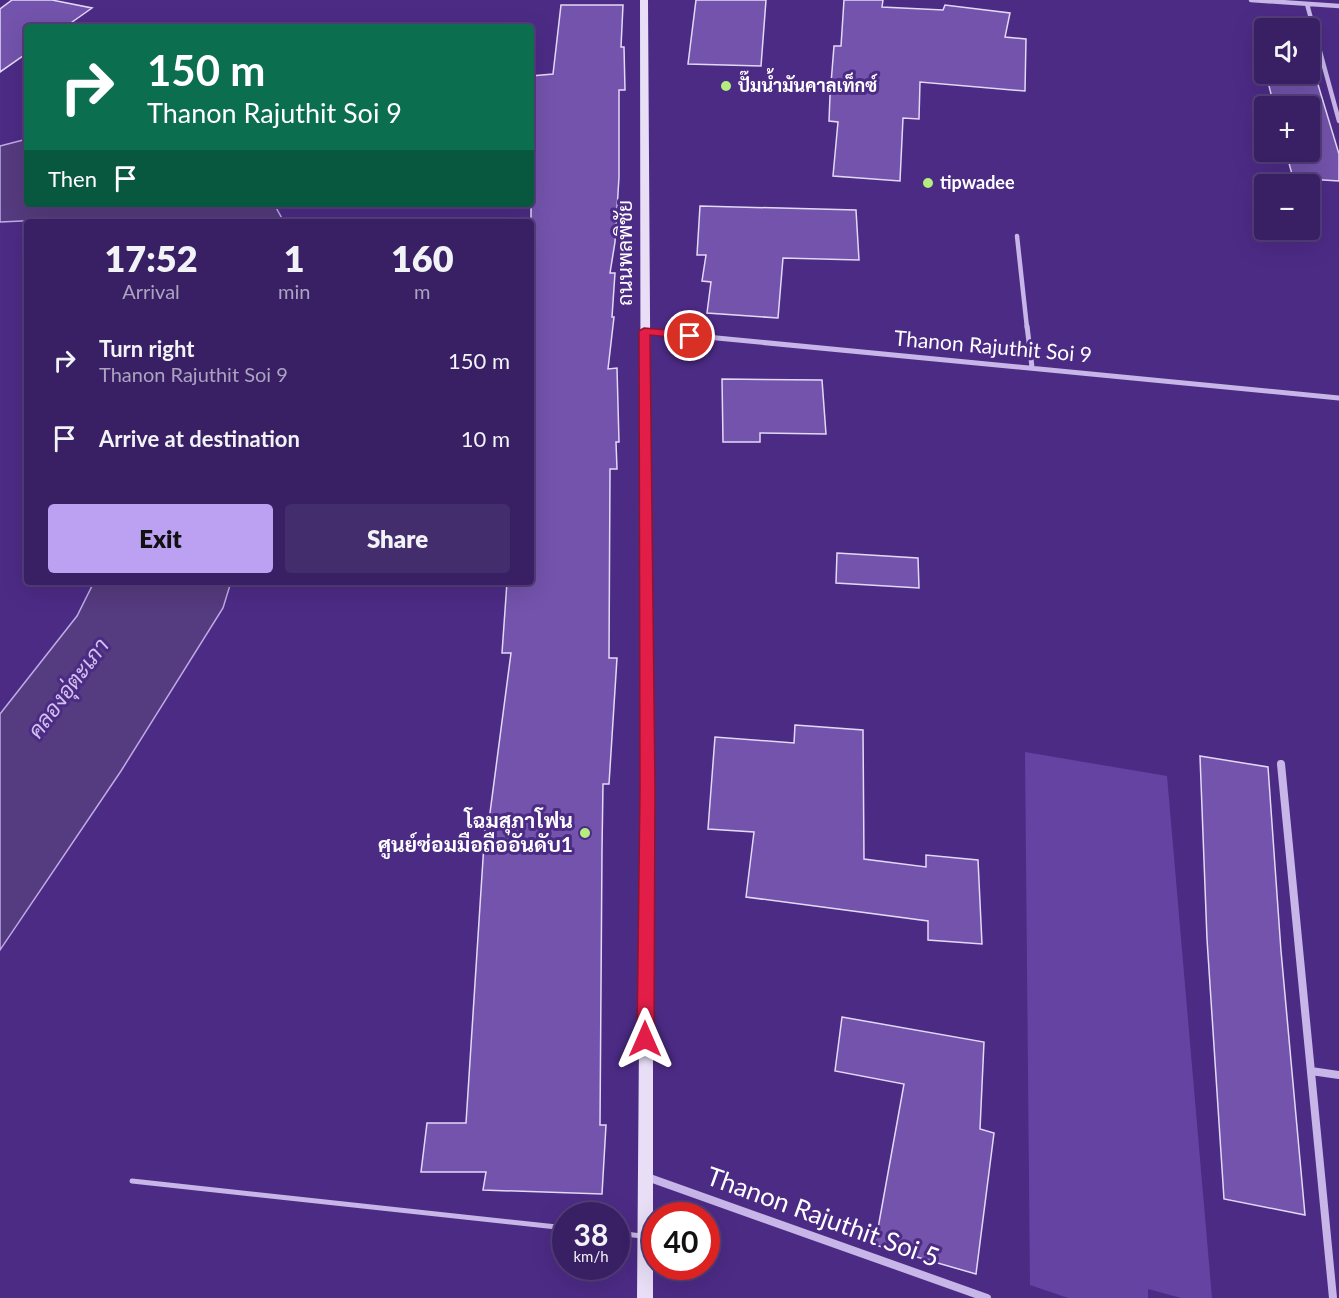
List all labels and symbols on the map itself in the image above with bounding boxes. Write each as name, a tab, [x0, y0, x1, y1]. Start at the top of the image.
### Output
place label: ปั๊มน้ำมันคาลเท็กซ์	[738, 68, 878, 96]
marker: ปั๊มน้ำมันคาลเท็กซ์	[719, 79, 733, 93]
place label: tipwadee	[940, 171, 1015, 193]
marker: tipwadee	[921, 176, 935, 190]
street label: ถนนพลพิชัย	[611, 200, 636, 306]
pin	[664, 310, 715, 361]
street label: Thanon Rajuthit Soi 9	[893, 324, 1093, 367]
water label: คลองอุ่ตะเภา	[21, 632, 116, 745]
place label: โฉมสุภาโฟน ศูนย์ซ่อมมือถืออันดับ1	[378, 807, 573, 859]
marker: โฉมสุภาโฟน ศูนย์ซ่อมมือถืออันดับ1	[578, 826, 592, 840]
position arrow	[613, 1007, 677, 1071]
street label: Thanon Rajuthit Soi 5	[703, 1159, 944, 1273]
speed limit sign: 40	[642, 1202, 720, 1280]

